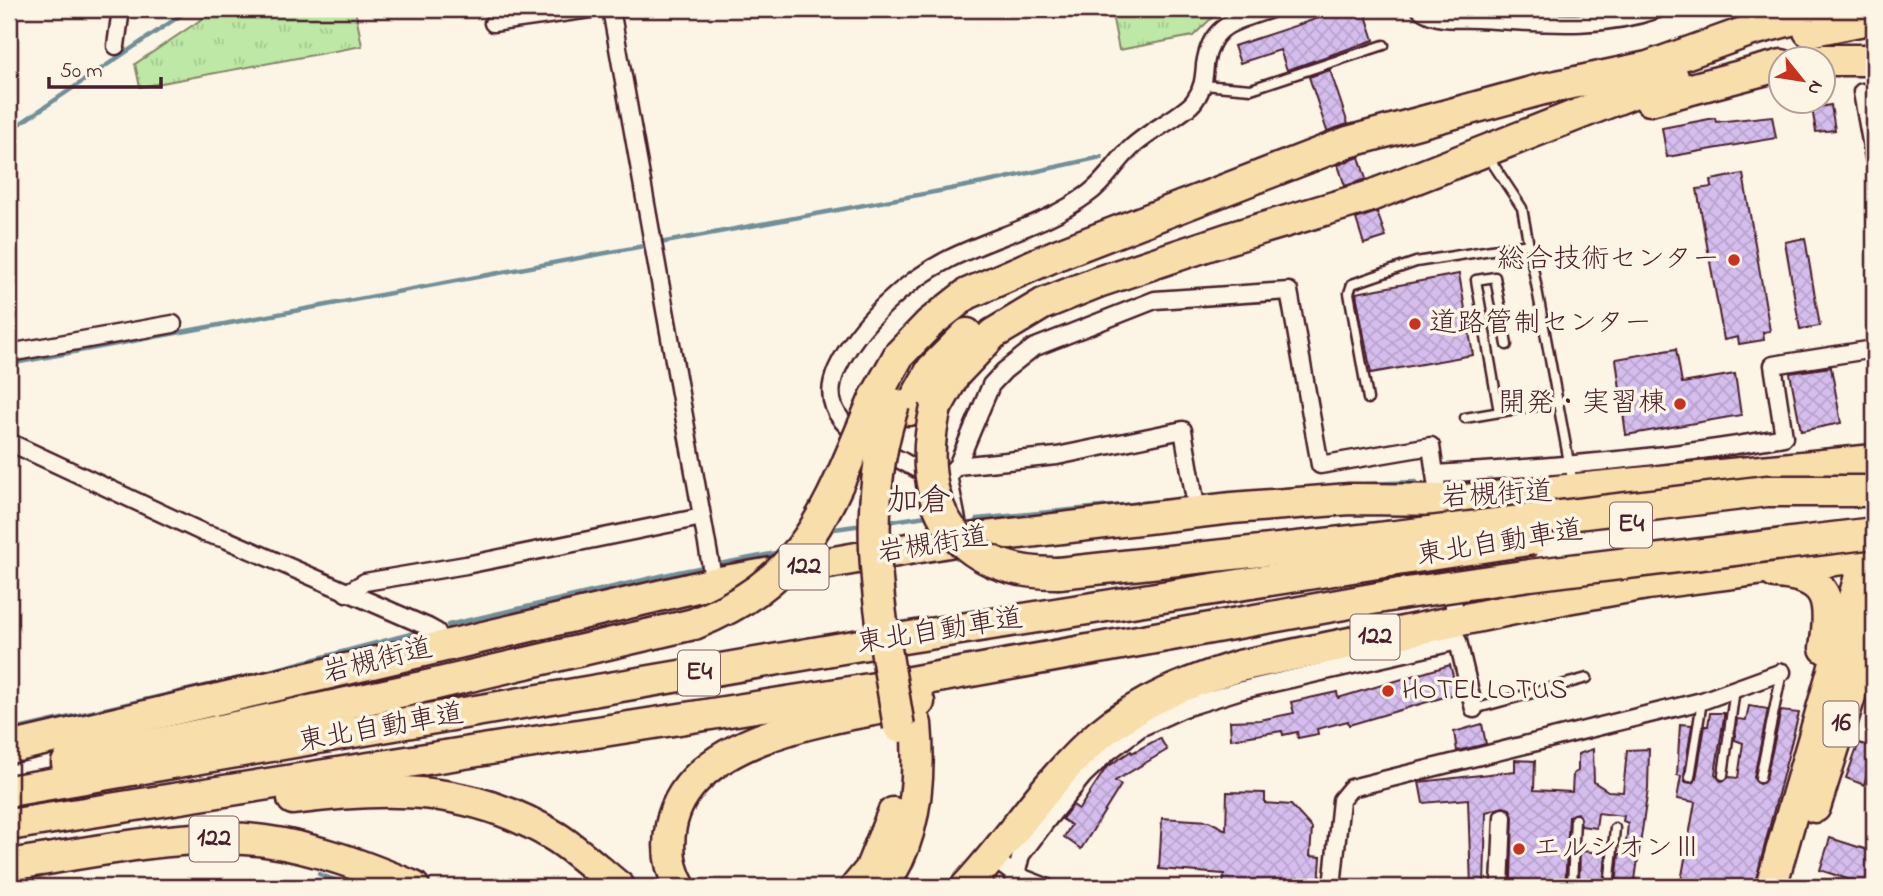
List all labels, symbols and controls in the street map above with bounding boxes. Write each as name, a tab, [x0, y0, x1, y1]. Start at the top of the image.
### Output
scale bar	[49, 46, 161, 90]
north arrow	[1768, 46, 1838, 116]
text: 50 m	[60, 57, 103, 87]
text: N	[1800, 75, 1829, 100]
place label: 総合技術センター	[1497, 240, 1720, 281]
marker: 総合技術センター	[1726, 252, 1742, 268]
place label: 道路管制センター	[1429, 304, 1652, 345]
marker: 道路管制センター	[1407, 316, 1423, 332]
place label: 開発・実習棟	[1498, 384, 1666, 425]
marker: 開発・実習棟	[1672, 396, 1688, 412]
street label: 岩槻街道	[1440, 473, 1554, 519]
district label: 加倉	[887, 479, 951, 526]
road number: E4	[1610, 503, 1652, 548]
street label: 東北自動車道	[1414, 511, 1586, 577]
street label: 岩槻街道	[874, 517, 992, 575]
road number: 122	[780, 544, 828, 590]
street label: 東北自動車道	[854, 599, 1026, 665]
road number: 122	[1350, 614, 1400, 660]
street label: 岩槻街道	[319, 629, 437, 695]
road number: E4	[678, 650, 720, 695]
place label: HOTEL LOTUS	[1402, 671, 1568, 712]
marker: HOTEL LOTUS	[1380, 683, 1396, 699]
street label: 東北自動車道	[295, 694, 467, 764]
road number: 16	[1824, 702, 1858, 746]
road number: 122	[190, 817, 238, 862]
place label: エルシオンⅢ	[1533, 829, 1701, 870]
marker: エルシオンⅢ	[1511, 841, 1527, 857]

